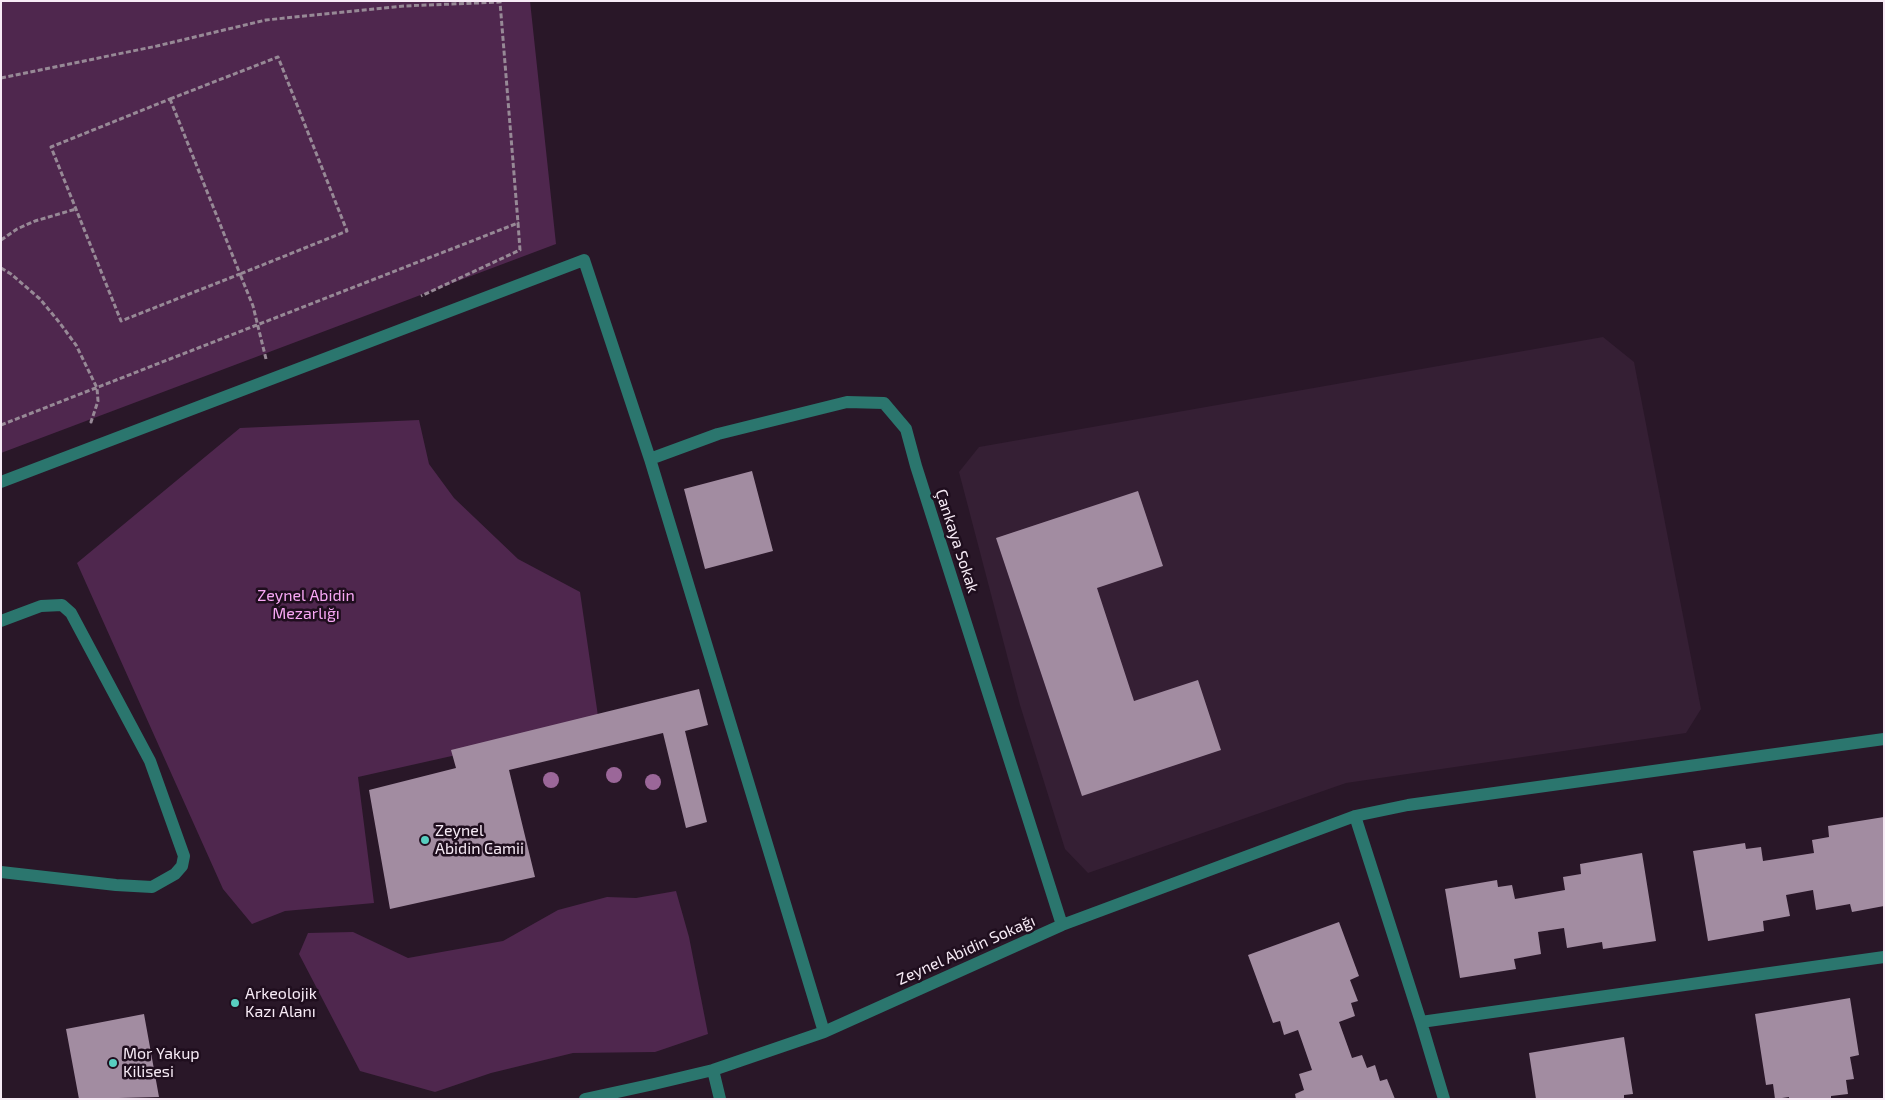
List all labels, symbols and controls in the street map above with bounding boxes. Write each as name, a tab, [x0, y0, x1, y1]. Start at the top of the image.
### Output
street label: Çankaya Sokak	[931, 487, 983, 595]
park label: Zeynel Abidin Mezarlığı	[257, 586, 355, 624]
place label: Zeynel Abidin Camii	[435, 821, 524, 859]
marker: Zeynel Abidin Camii	[419, 834, 431, 846]
street label: Zeynel Abidin Sokağı	[894, 911, 1038, 989]
place label: Arkeolojik Kazı Alanı	[245, 984, 317, 1022]
marker: Arkeolojik Kazı Alanı	[229, 997, 241, 1009]
place label: Mor Yakup Kilisesi	[123, 1044, 200, 1082]
marker: Mor Yakup Kilisesi	[107, 1057, 119, 1069]

